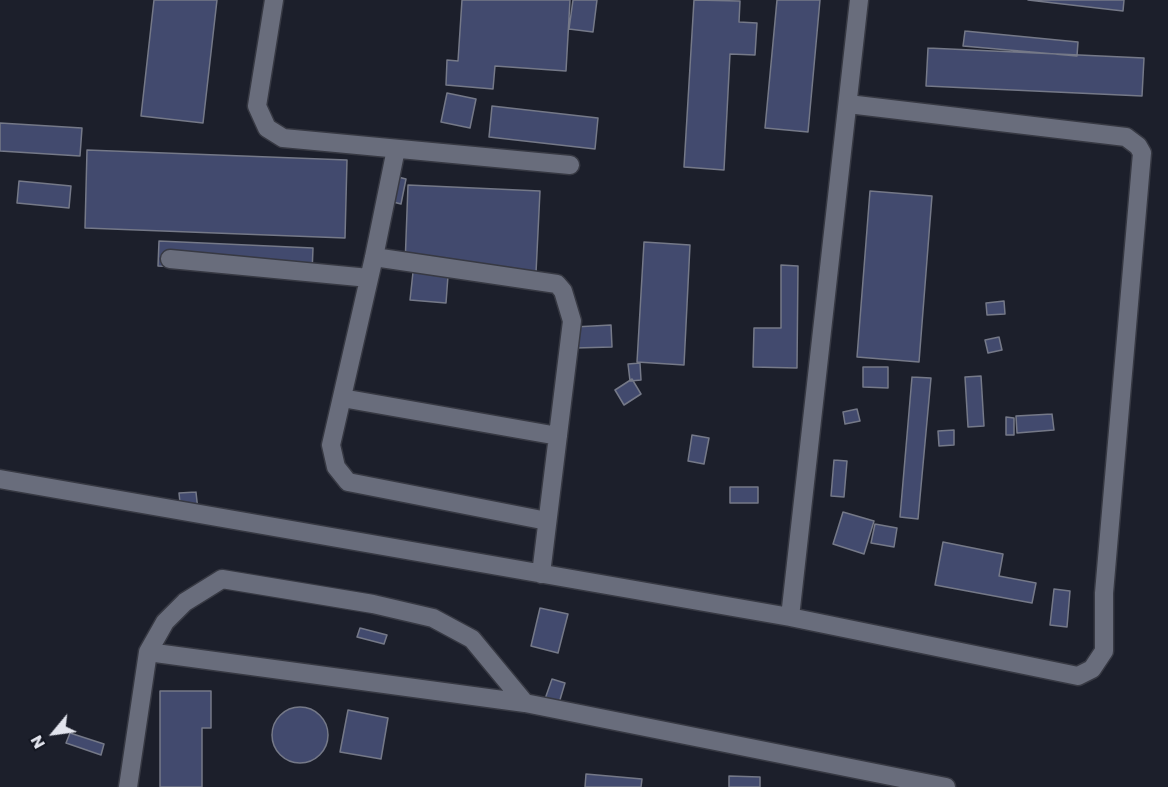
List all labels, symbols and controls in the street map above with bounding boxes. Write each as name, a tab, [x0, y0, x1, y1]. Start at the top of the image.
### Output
north arrow	[24, 703, 84, 763]
text: N	[25, 731, 51, 753]

